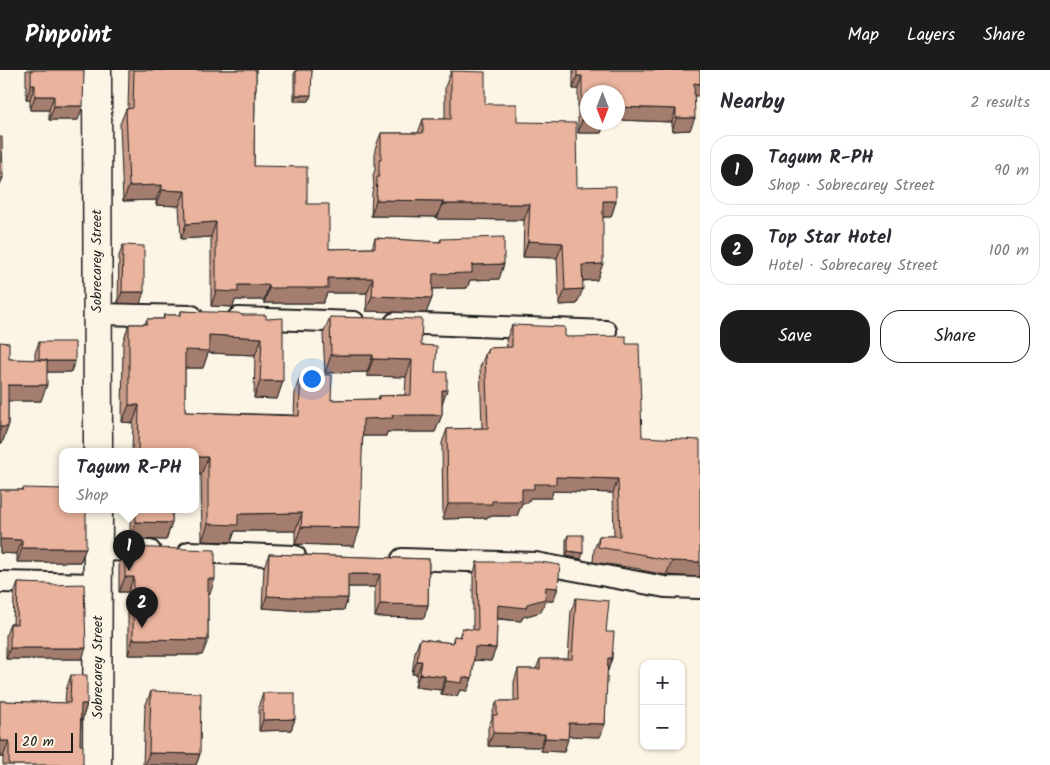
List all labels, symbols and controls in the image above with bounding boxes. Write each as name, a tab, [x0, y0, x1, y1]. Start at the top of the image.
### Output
text: Pinpoint	[25, 16, 112, 55]
text: Map	[848, 21, 879, 50]
text: Layers	[907, 21, 955, 50]
text: Share	[983, 21, 1025, 50]
north arrow	[580, 85, 625, 130]
text: Nearby	[720, 86, 785, 119]
text: 2 results	[970, 90, 1030, 115]
text: Tagum R-PH	[768, 143, 874, 173]
text: 1	[735, 158, 739, 183]
text: 90 m	[994, 158, 1029, 183]
text: Shop · Sobrecarey Street	[768, 173, 935, 198]
street label: Sobrecarey Street	[86, 209, 108, 313]
text: Top Star Hotel	[768, 223, 891, 253]
text: 2	[732, 238, 742, 263]
text: 100 m	[989, 238, 1029, 263]
text: Hotel · Sobrecarey Street	[768, 253, 938, 278]
button: Save	[720, 310, 870, 363]
button: Share	[880, 310, 1030, 363]
your location	[299, 366, 325, 392]
popup	[59, 448, 199, 513]
text: Tagum R-PH	[76, 453, 182, 483]
text: Shop	[76, 483, 108, 508]
pin: 1	[113, 530, 145, 571]
pin: 2	[126, 587, 158, 628]
street label: Sobrecarey Street	[87, 615, 109, 719]
map controls	[640, 660, 685, 750]
button: +	[640, 660, 685, 705]
button: −	[640, 705, 685, 750]
scale bar	[15, 730, 72, 753]
text: 20 m	[22, 731, 54, 753]

